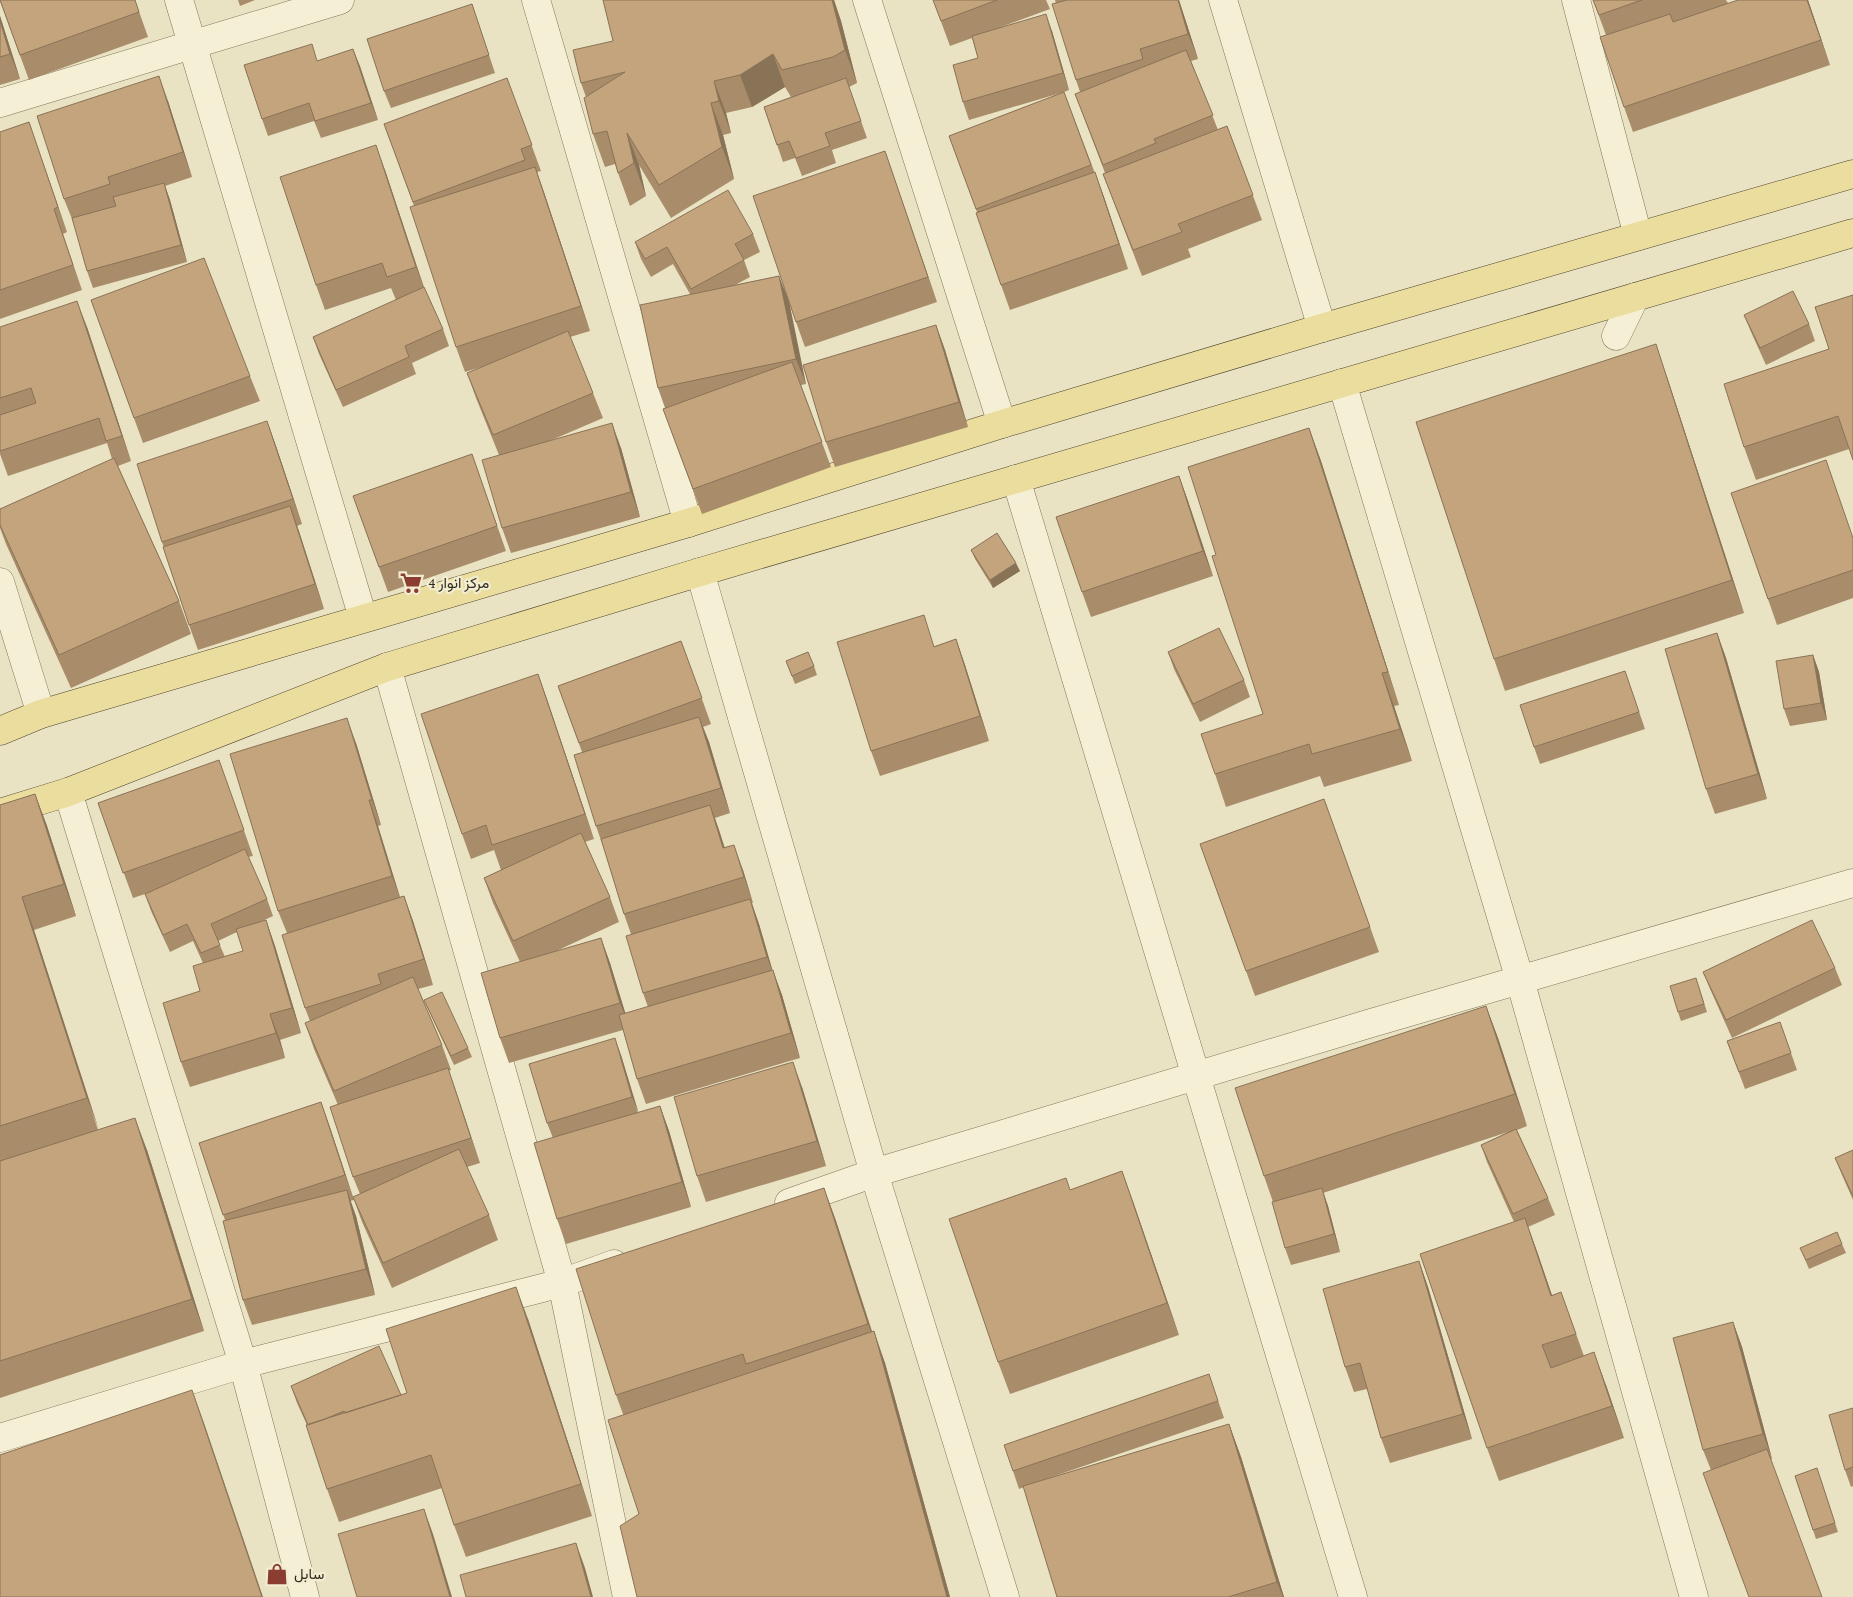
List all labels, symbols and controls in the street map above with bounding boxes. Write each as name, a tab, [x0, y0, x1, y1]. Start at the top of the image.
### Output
supermarket icon: مركز انوار 4	[398, 570, 424, 596]
place label: مركز انوار 4	[428, 575, 489, 592]
shop icon: سابل	[264, 1561, 290, 1587]
place label: سابل	[294, 1566, 324, 1583]

